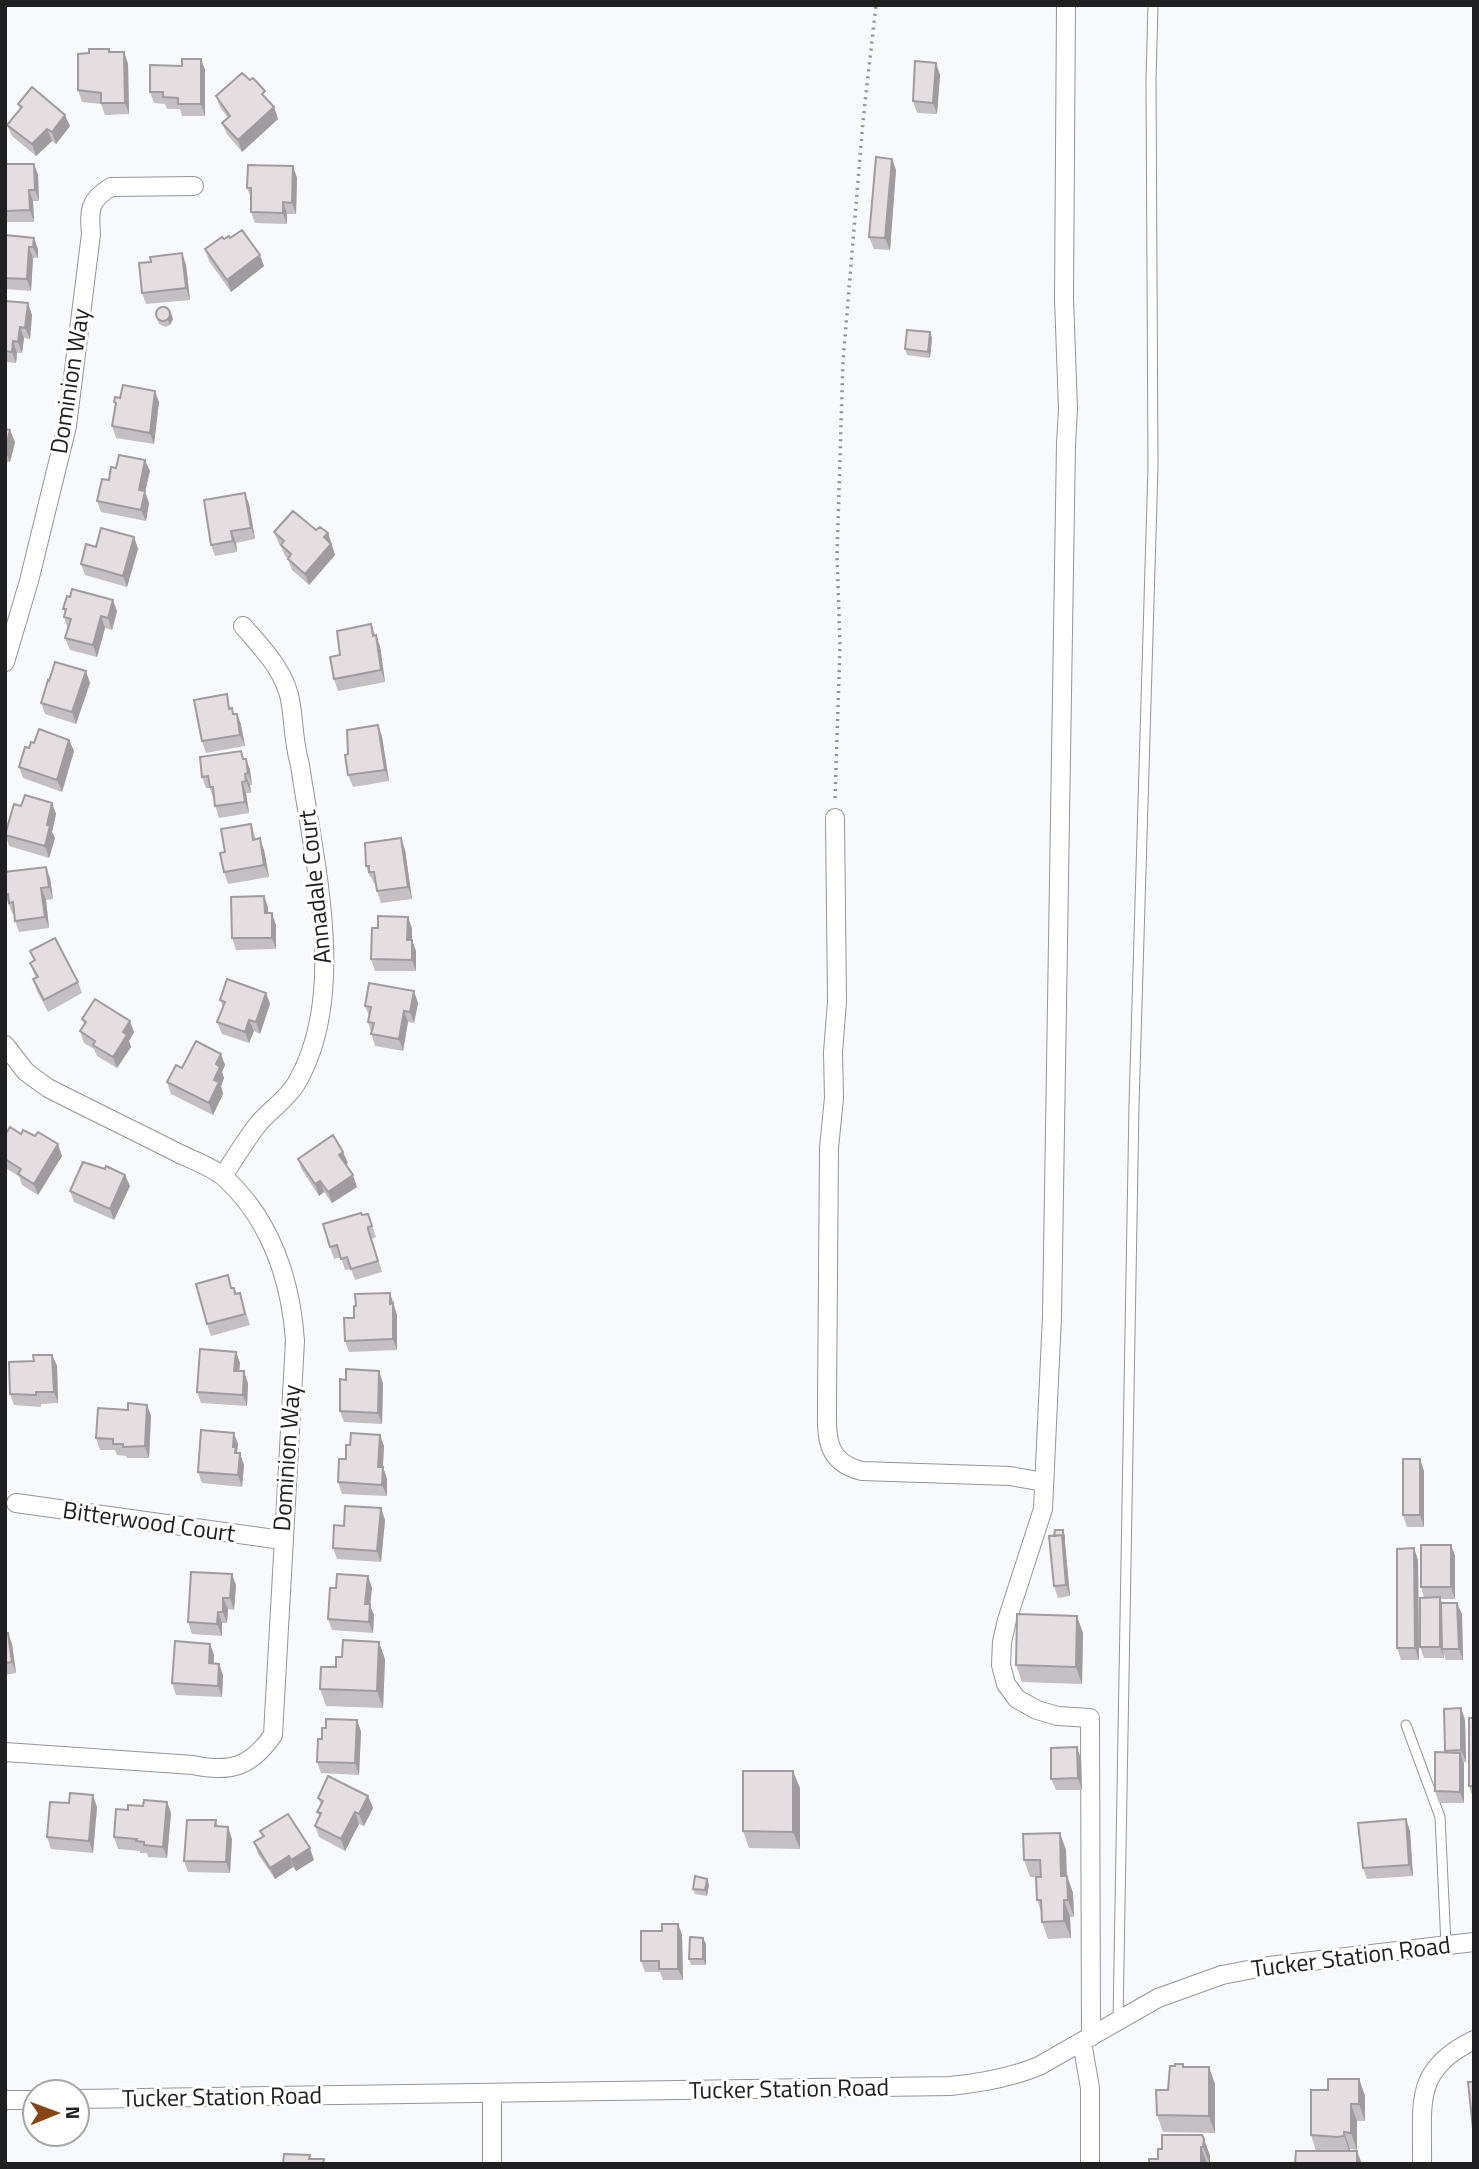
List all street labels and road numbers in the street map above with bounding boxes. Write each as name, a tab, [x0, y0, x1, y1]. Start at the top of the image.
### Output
street label: Dominion Way	[40, 305, 98, 456]
street label: Annadale Court	[288, 808, 340, 966]
street label: Dominion Way	[263, 1383, 309, 1532]
street label: Bitterwood Court	[61, 1491, 238, 1551]
street label: Tucker Station Road	[1249, 1926, 1453, 1986]
street label: Tucker Station Road	[689, 2068, 889, 2108]
street label: Tucker Station Road	[122, 2076, 322, 2116]

